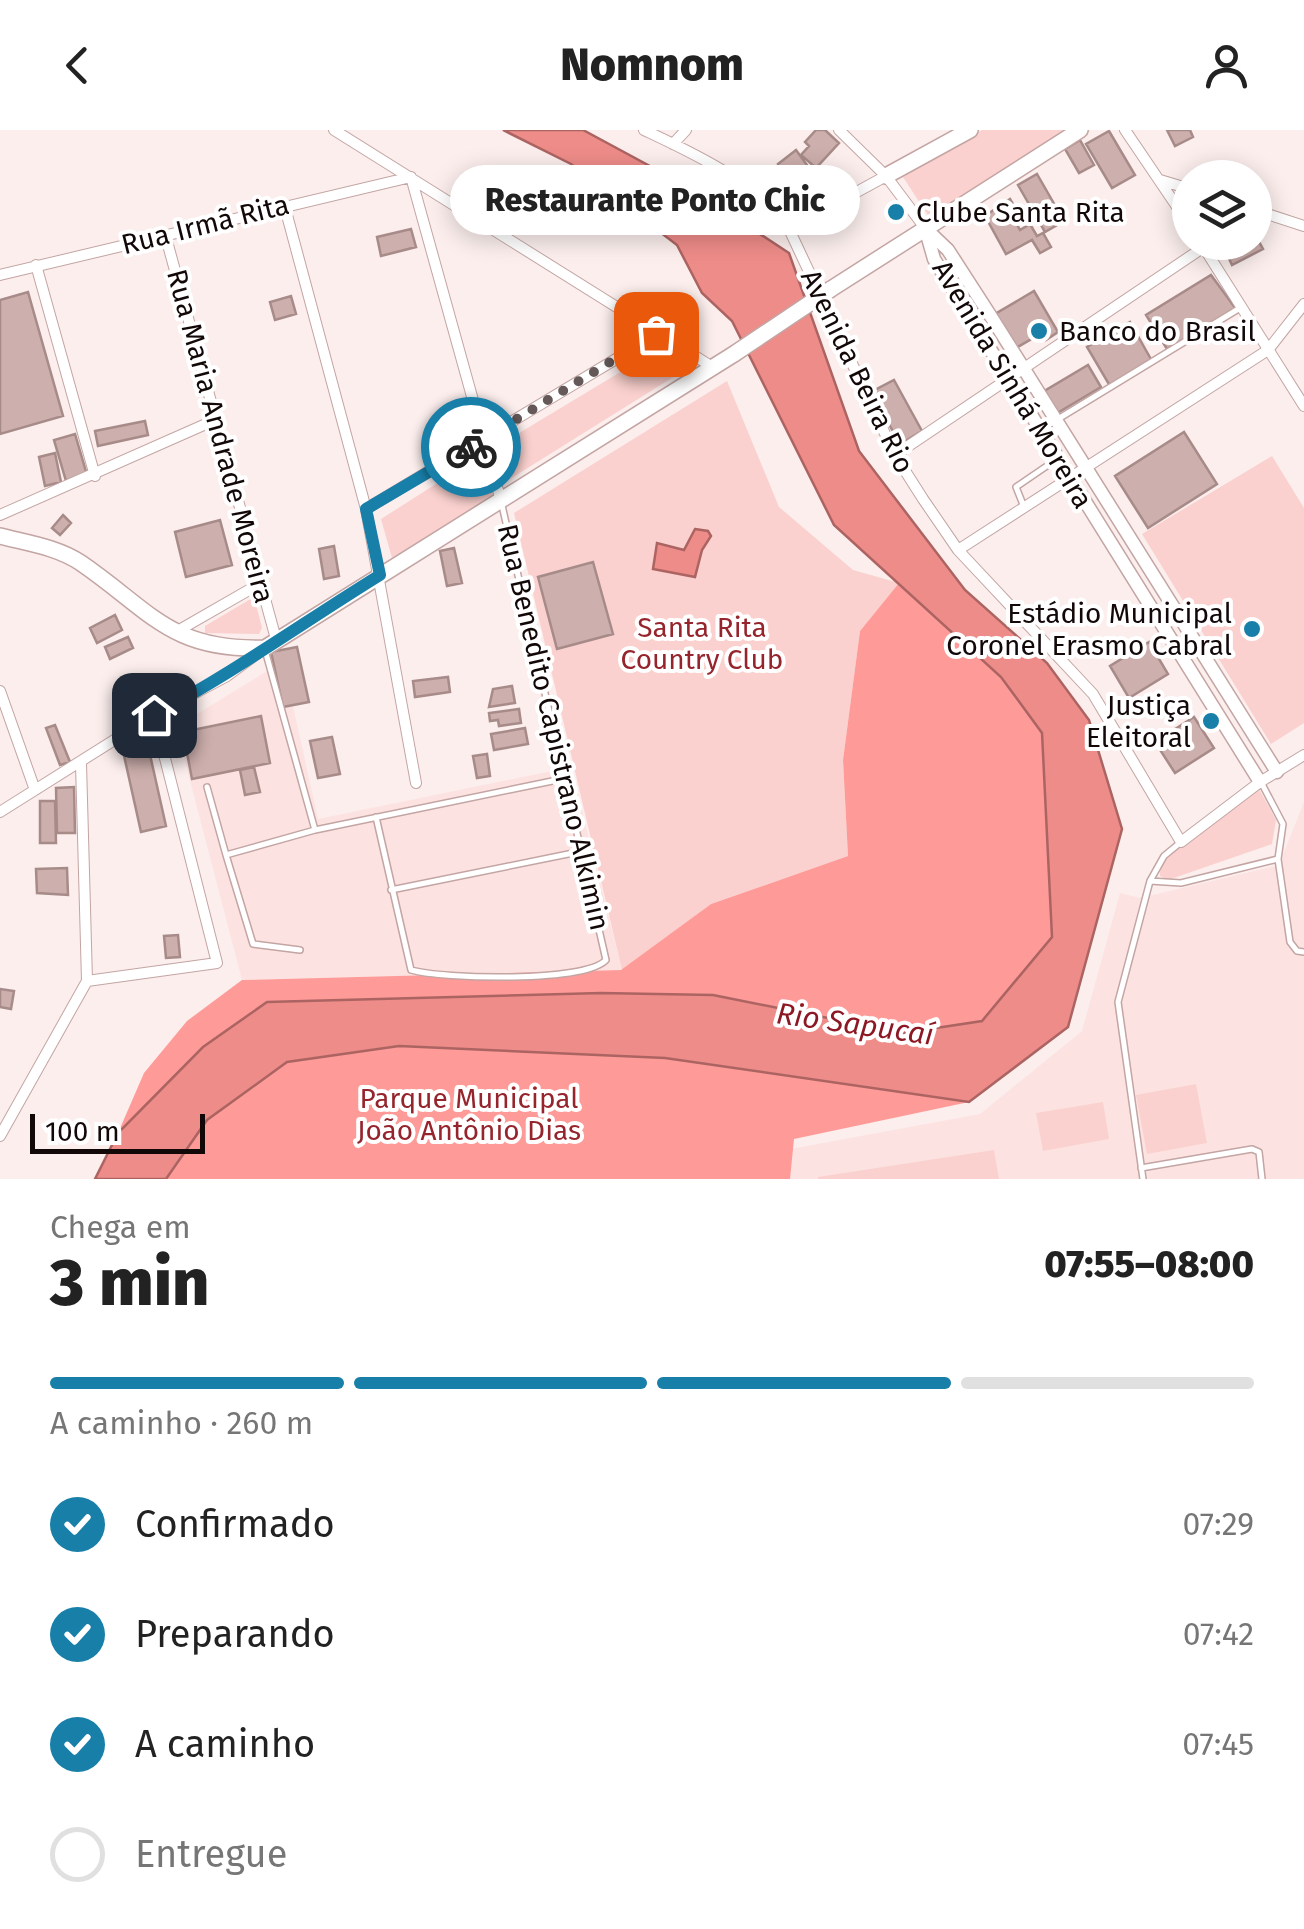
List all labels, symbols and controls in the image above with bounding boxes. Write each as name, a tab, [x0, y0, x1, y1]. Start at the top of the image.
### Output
icon: back	[50, 38, 105, 93]
text: Nomnom	[560, 38, 744, 92]
icon: person	[1199, 38, 1254, 93]
map controls	[1172, 160, 1272, 260]
button: layers	[1172, 160, 1272, 260]
callout: Restaurante Ponto Chic	[451, 164, 861, 234]
text: Restaurante Ponto Chic	[485, 181, 825, 219]
street label: Rua Irmã Rita	[118, 188, 292, 261]
place label: Clube Santa Rita	[916, 196, 1125, 229]
marker: Clube Santa Rita	[885, 201, 907, 223]
street label: Avenida Sinhá Moreira	[925, 254, 1100, 514]
street label: Avenida Beira Rio	[794, 264, 921, 478]
street label: Rua Maria Andrade Moreira	[160, 266, 281, 607]
pin	[614, 292, 699, 377]
icon: bag	[629, 307, 684, 362]
place label: Banco do Brasil	[1059, 315, 1256, 348]
marker: Banco do Brasil	[1028, 320, 1050, 342]
courier	[421, 397, 521, 497]
icon: bike	[444, 420, 499, 475]
street label: Rua Benedito Capistrano Alkimin	[491, 521, 616, 934]
place label: Estádio Municipal Coronel Erasmo Cabral	[946, 597, 1232, 662]
park label: Santa Rita Country Club	[621, 611, 783, 676]
marker: Estádio Municipal Coronel Erasmo Cabral	[1241, 618, 1263, 640]
pin	[112, 673, 197, 758]
icon: home	[127, 688, 182, 743]
place label: Justiça Eleitoral	[1086, 689, 1191, 754]
marker: Justiça Eleitoral	[1200, 710, 1222, 732]
water label: Rio Sapucaí	[774, 995, 938, 1053]
park label: Parque Municipal João Antônio Dias	[357, 1082, 581, 1147]
scale bar	[30, 1109, 205, 1154]
text: 100 m	[45, 1115, 120, 1148]
text: Chega em	[50, 1208, 191, 1246]
text: 07:55–08:00	[1044, 1241, 1254, 1287]
text: 3 min	[50, 1244, 209, 1322]
text: A caminho · 260 m	[50, 1404, 313, 1442]
icon: check	[50, 1497, 105, 1552]
text: Confirmado	[135, 1501, 335, 1547]
text: 07:29	[1183, 1505, 1254, 1543]
icon: check	[50, 1607, 105, 1662]
text: Preparando	[135, 1611, 335, 1657]
text: 07:42	[1183, 1615, 1254, 1653]
icon: check	[50, 1717, 105, 1772]
text: A caminho	[135, 1721, 315, 1767]
text: 07:45	[1182, 1725, 1254, 1763]
text: Entregue	[135, 1831, 287, 1877]

